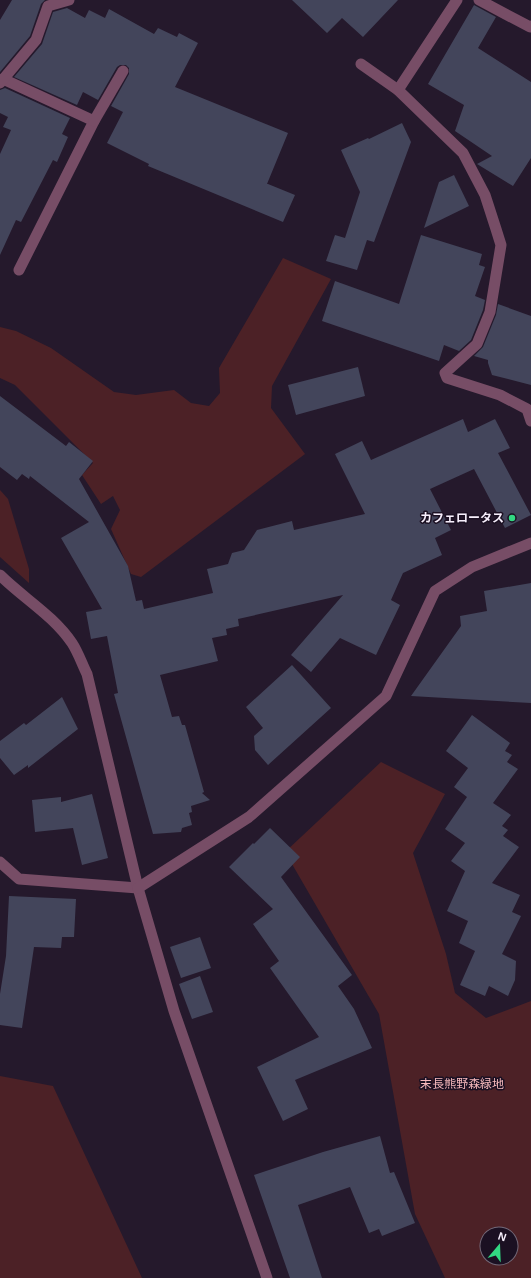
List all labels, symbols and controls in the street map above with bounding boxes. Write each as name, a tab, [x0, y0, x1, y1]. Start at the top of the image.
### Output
place label: カフェロータス	[420, 511, 504, 525]
marker: カフェロータス	[507, 513, 517, 523]
park label: 末長熊野森緑地	[420, 1077, 504, 1091]
north arrow	[479, 1226, 519, 1266]
text: N	[497, 1230, 508, 1244]

